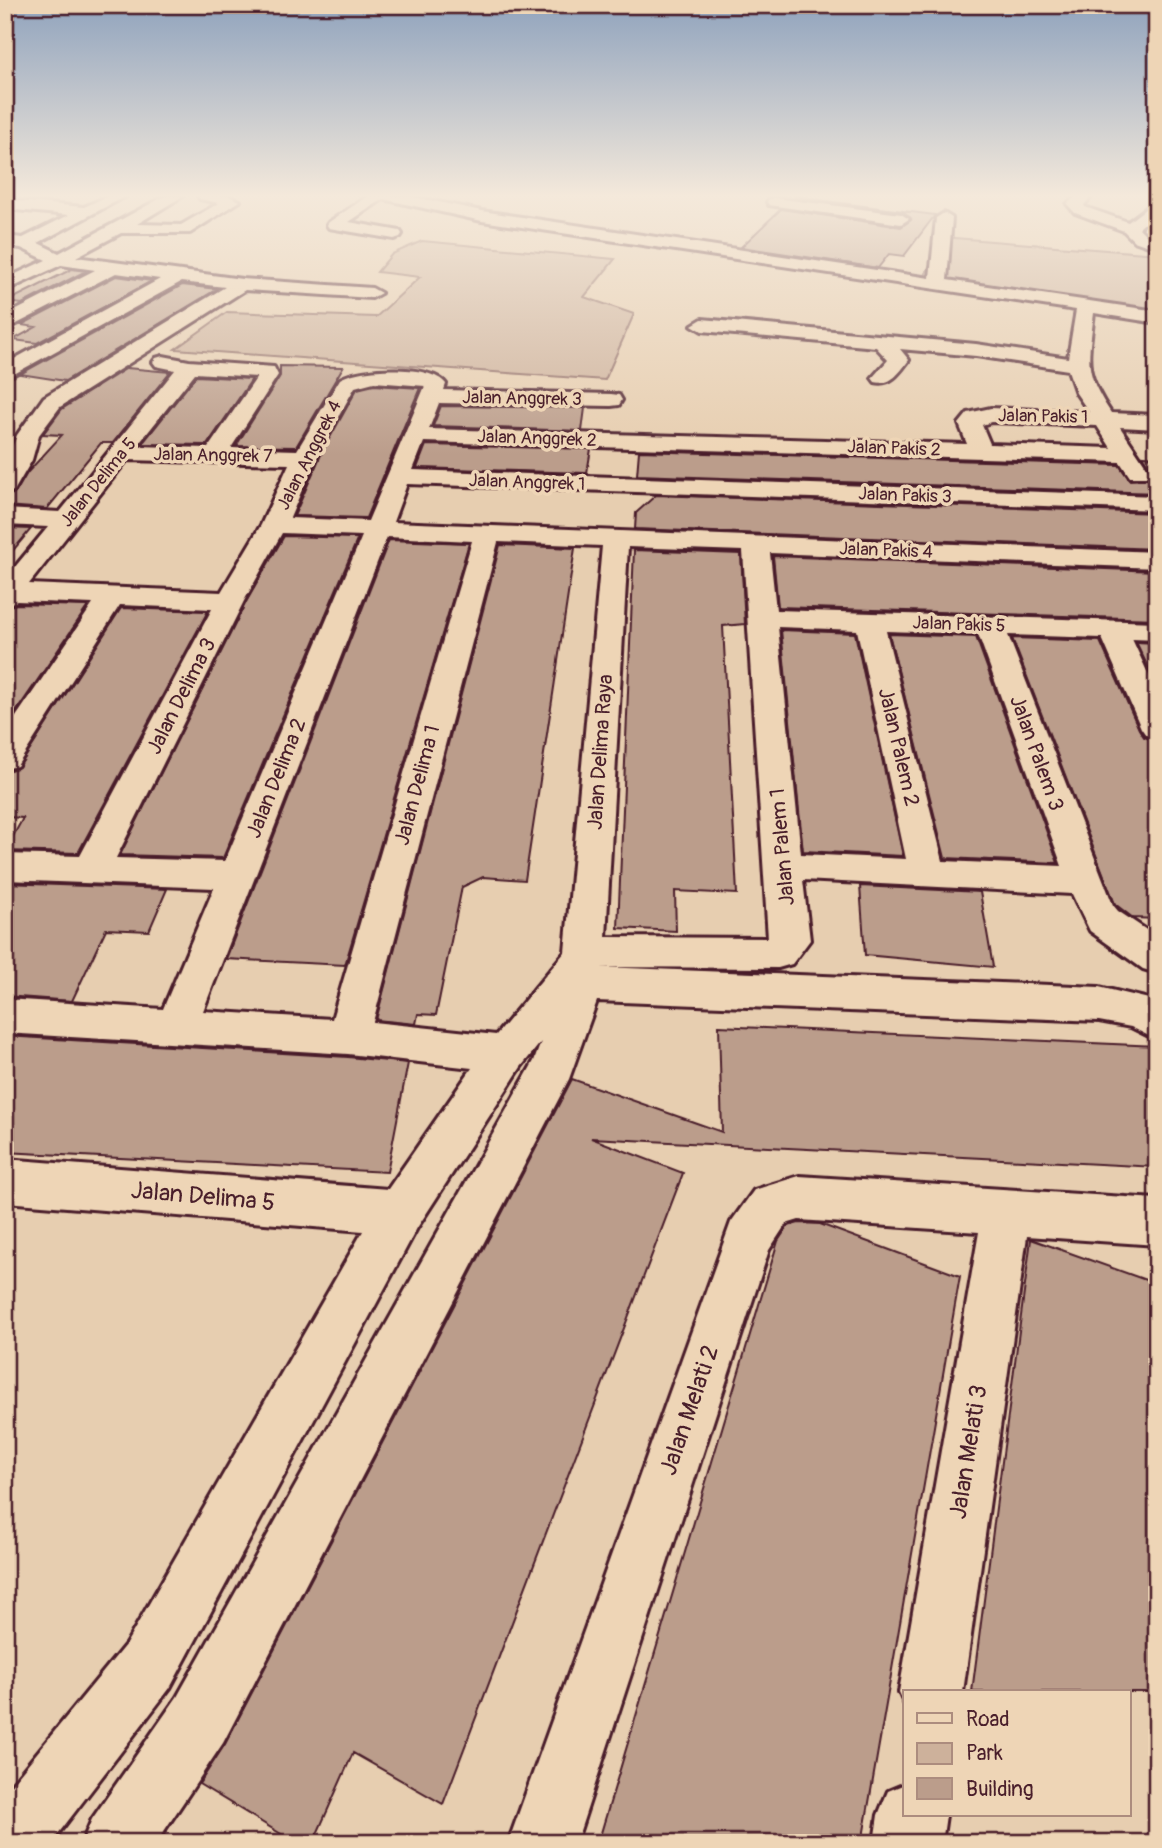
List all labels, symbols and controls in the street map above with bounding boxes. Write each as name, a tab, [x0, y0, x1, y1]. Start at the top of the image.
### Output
street label: Jalan Anggrek 3	[462, 386, 582, 411]
street label: Jalan Anggrek 4	[272, 396, 347, 514]
street label: Jalan Pakis 1	[998, 404, 1088, 429]
street label: Jalan Anggrek 2	[477, 425, 597, 452]
street label: Jalan Delima 5	[55, 433, 141, 532]
street label: Jalan Pakis 2	[847, 435, 941, 462]
street label: Jalan Anggrek 7	[153, 443, 273, 468]
street label: Jalan Anggrek 1	[468, 469, 586, 496]
street label: Jalan Pakis 3	[858, 482, 952, 509]
street label: Jalan Pakis 4	[839, 537, 934, 564]
street label: Jalan Pakis 5	[912, 611, 1006, 638]
street label: Jalan Delima 3	[141, 634, 222, 759]
street label: Jalan Delima Raya	[582, 673, 619, 831]
street label: Jalan Palem 2	[872, 685, 925, 809]
street label: Jalan Palem 3	[1003, 692, 1070, 815]
street label: Jalan Delima 2	[240, 714, 313, 842]
street label: Jalan Delima 1	[388, 722, 446, 848]
street label: Jalan Palem 1	[764, 787, 801, 907]
street label: Jalan Delima 5	[130, 1176, 276, 1217]
street label: Jalan Melati 2	[654, 1341, 725, 1479]
street label: Jalan Melati 3	[944, 1383, 993, 1521]
legend	[903, 1690, 1130, 1816]
text: Road	[966, 1706, 1010, 1733]
text: Park	[966, 1740, 1003, 1767]
text: Building	[966, 1776, 1033, 1803]

